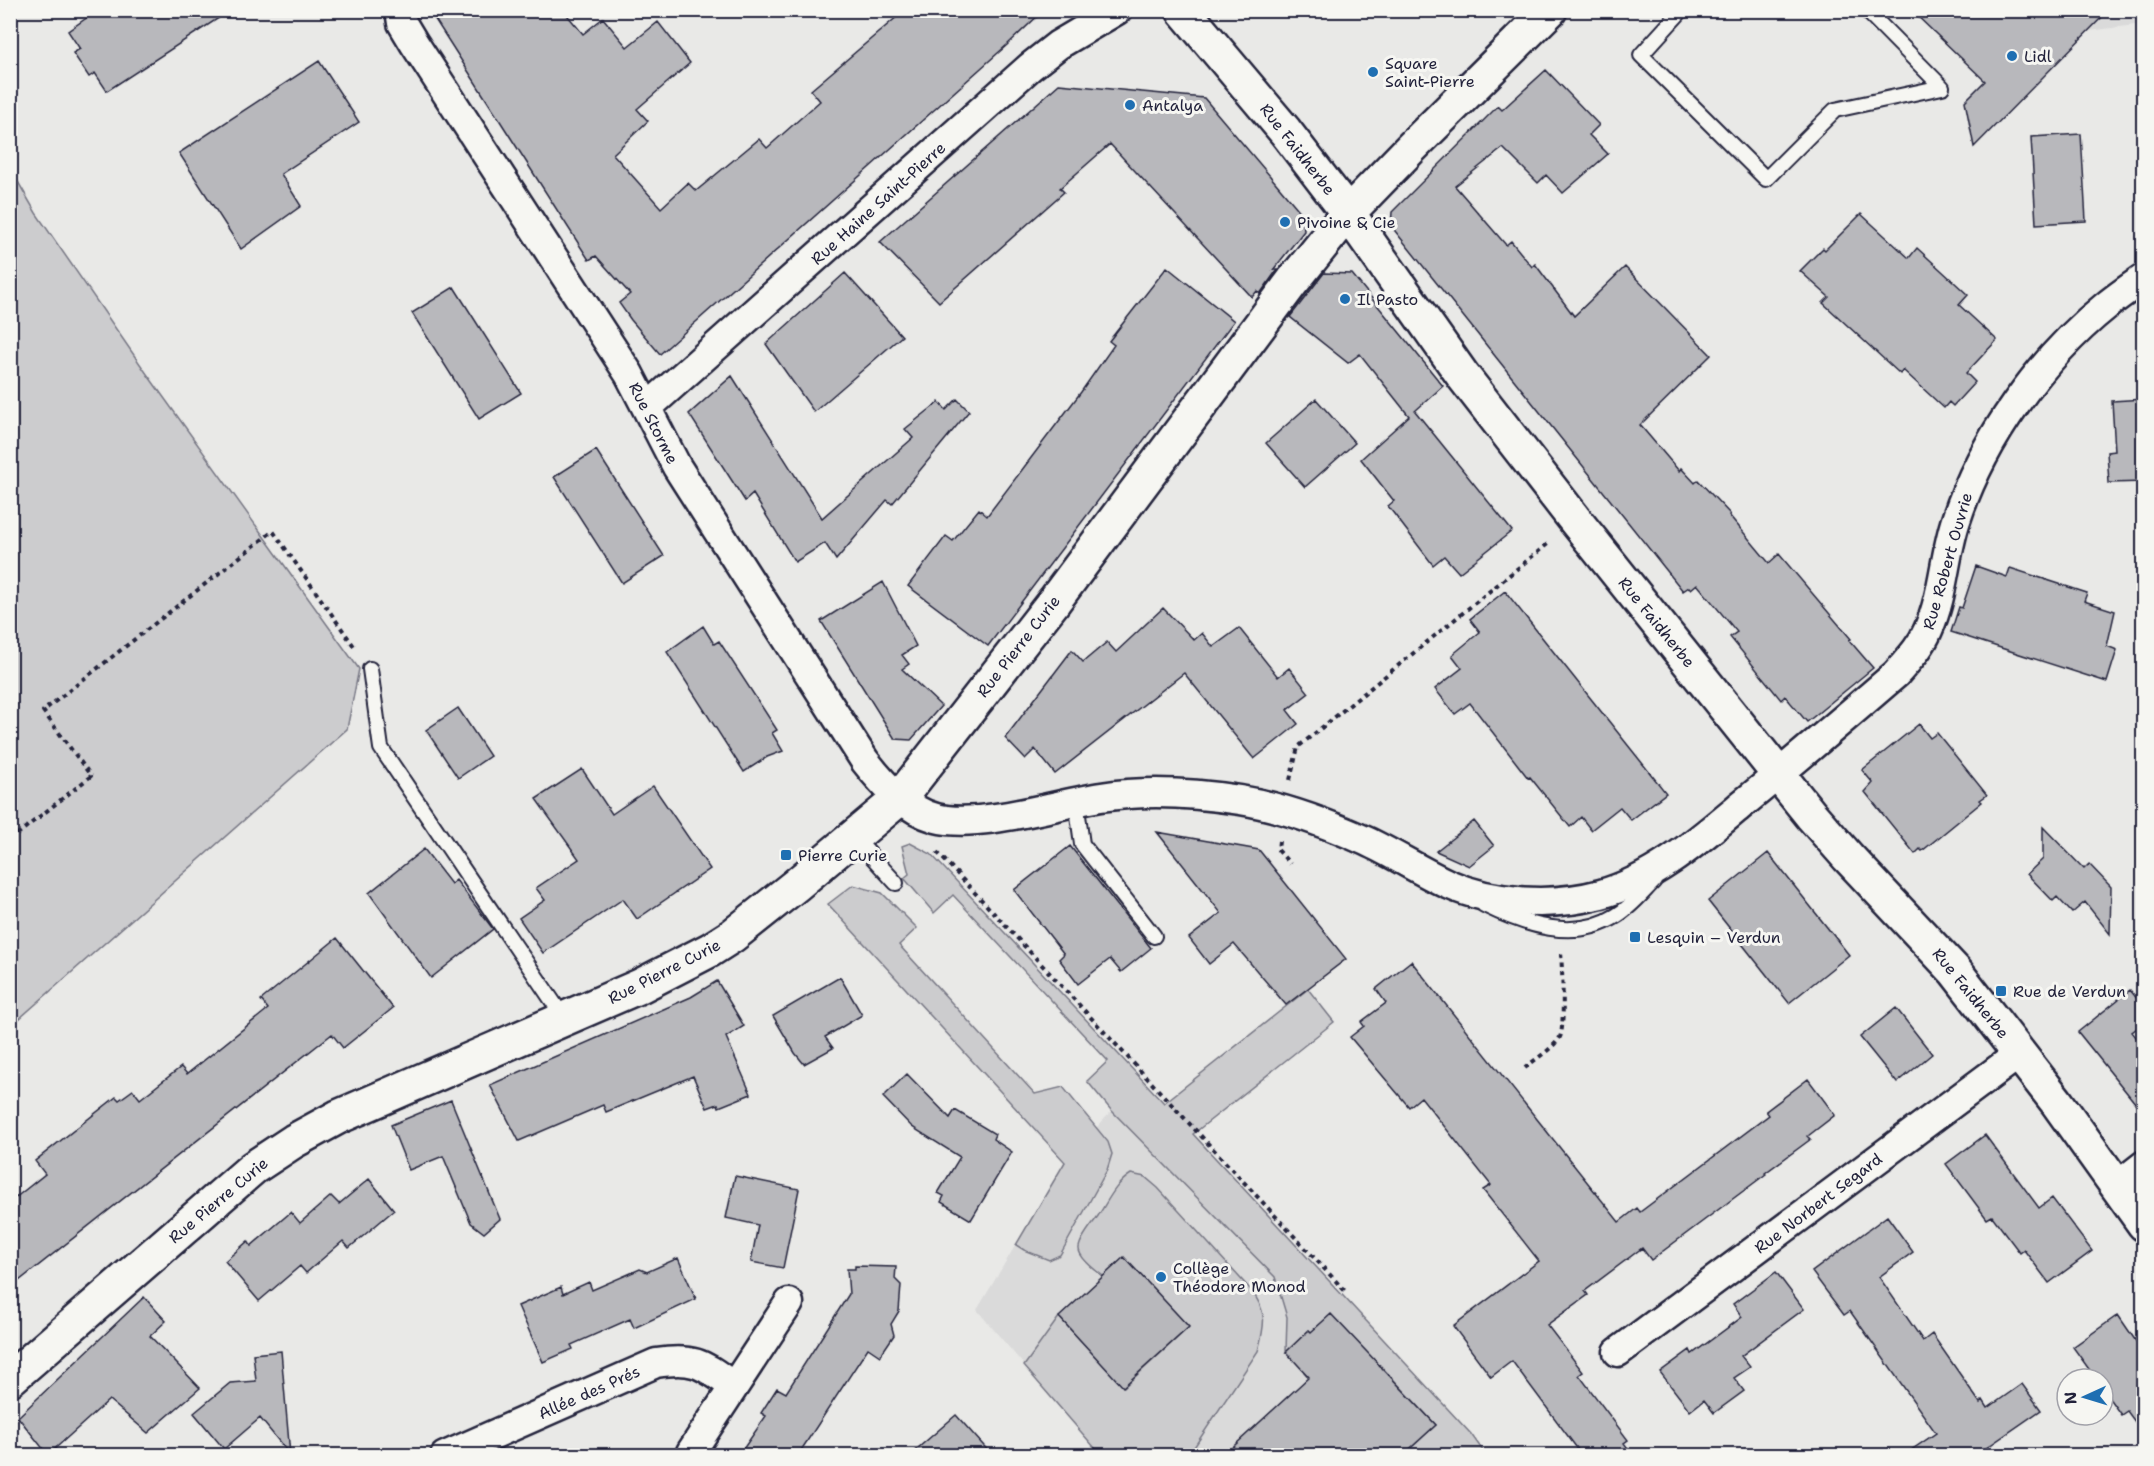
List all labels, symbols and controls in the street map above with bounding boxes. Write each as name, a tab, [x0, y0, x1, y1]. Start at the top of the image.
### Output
place label: Lidl	[2024, 46, 2052, 67]
marker: Lidl	[2005, 49, 2019, 63]
place label: Square Saint-Pierre	[1385, 53, 1475, 92]
marker: Square Saint-Pierre	[1366, 65, 1380, 79]
place label: Antalya	[1142, 95, 1203, 116]
marker: Antalya	[1123, 98, 1137, 112]
street label: Rue Faidherbe	[1255, 99, 1340, 199]
street label: Rue Haine Saint-Pierre	[807, 137, 950, 269]
place label: Pivoine & Cie	[1297, 212, 1396, 233]
marker: Pivoine & Cie	[1278, 215, 1292, 229]
place label: Il Pasto	[1357, 289, 1418, 310]
marker: Il Pasto	[1338, 292, 1352, 306]
street label: Rue Storme	[624, 379, 683, 468]
street label: Rue Robert Ouvrie	[1918, 490, 1977, 632]
street label: Rue Faidherbe	[1614, 573, 1700, 672]
street label: Rue Pierre Curie	[972, 591, 1065, 701]
place label: Pierre Curie	[798, 845, 887, 866]
marker: Pierre Curie	[779, 848, 793, 862]
place label: Lesquin – Verdun	[1647, 927, 1781, 948]
marker: Lesquin – Verdun	[1628, 930, 1642, 944]
street label: Rue Pierre Curie	[604, 934, 724, 1009]
street label: Rue Faidherbe	[1928, 944, 2014, 1043]
place label: Rue de Verdun	[2013, 981, 2126, 1002]
marker: Rue de Verdun	[1994, 984, 2008, 998]
street label: Rue Norbert Segard	[1750, 1148, 1886, 1258]
street label: Rue Pierre Curie	[164, 1153, 272, 1248]
place label: Collège Théodore Monod	[1173, 1258, 1306, 1297]
marker: Collège Théodore Monod	[1154, 1270, 1168, 1284]
street label: Allée des Prés	[535, 1361, 643, 1424]
north arrow	[2055, 1367, 2115, 1427]
text: N	[2060, 1391, 2081, 1405]

